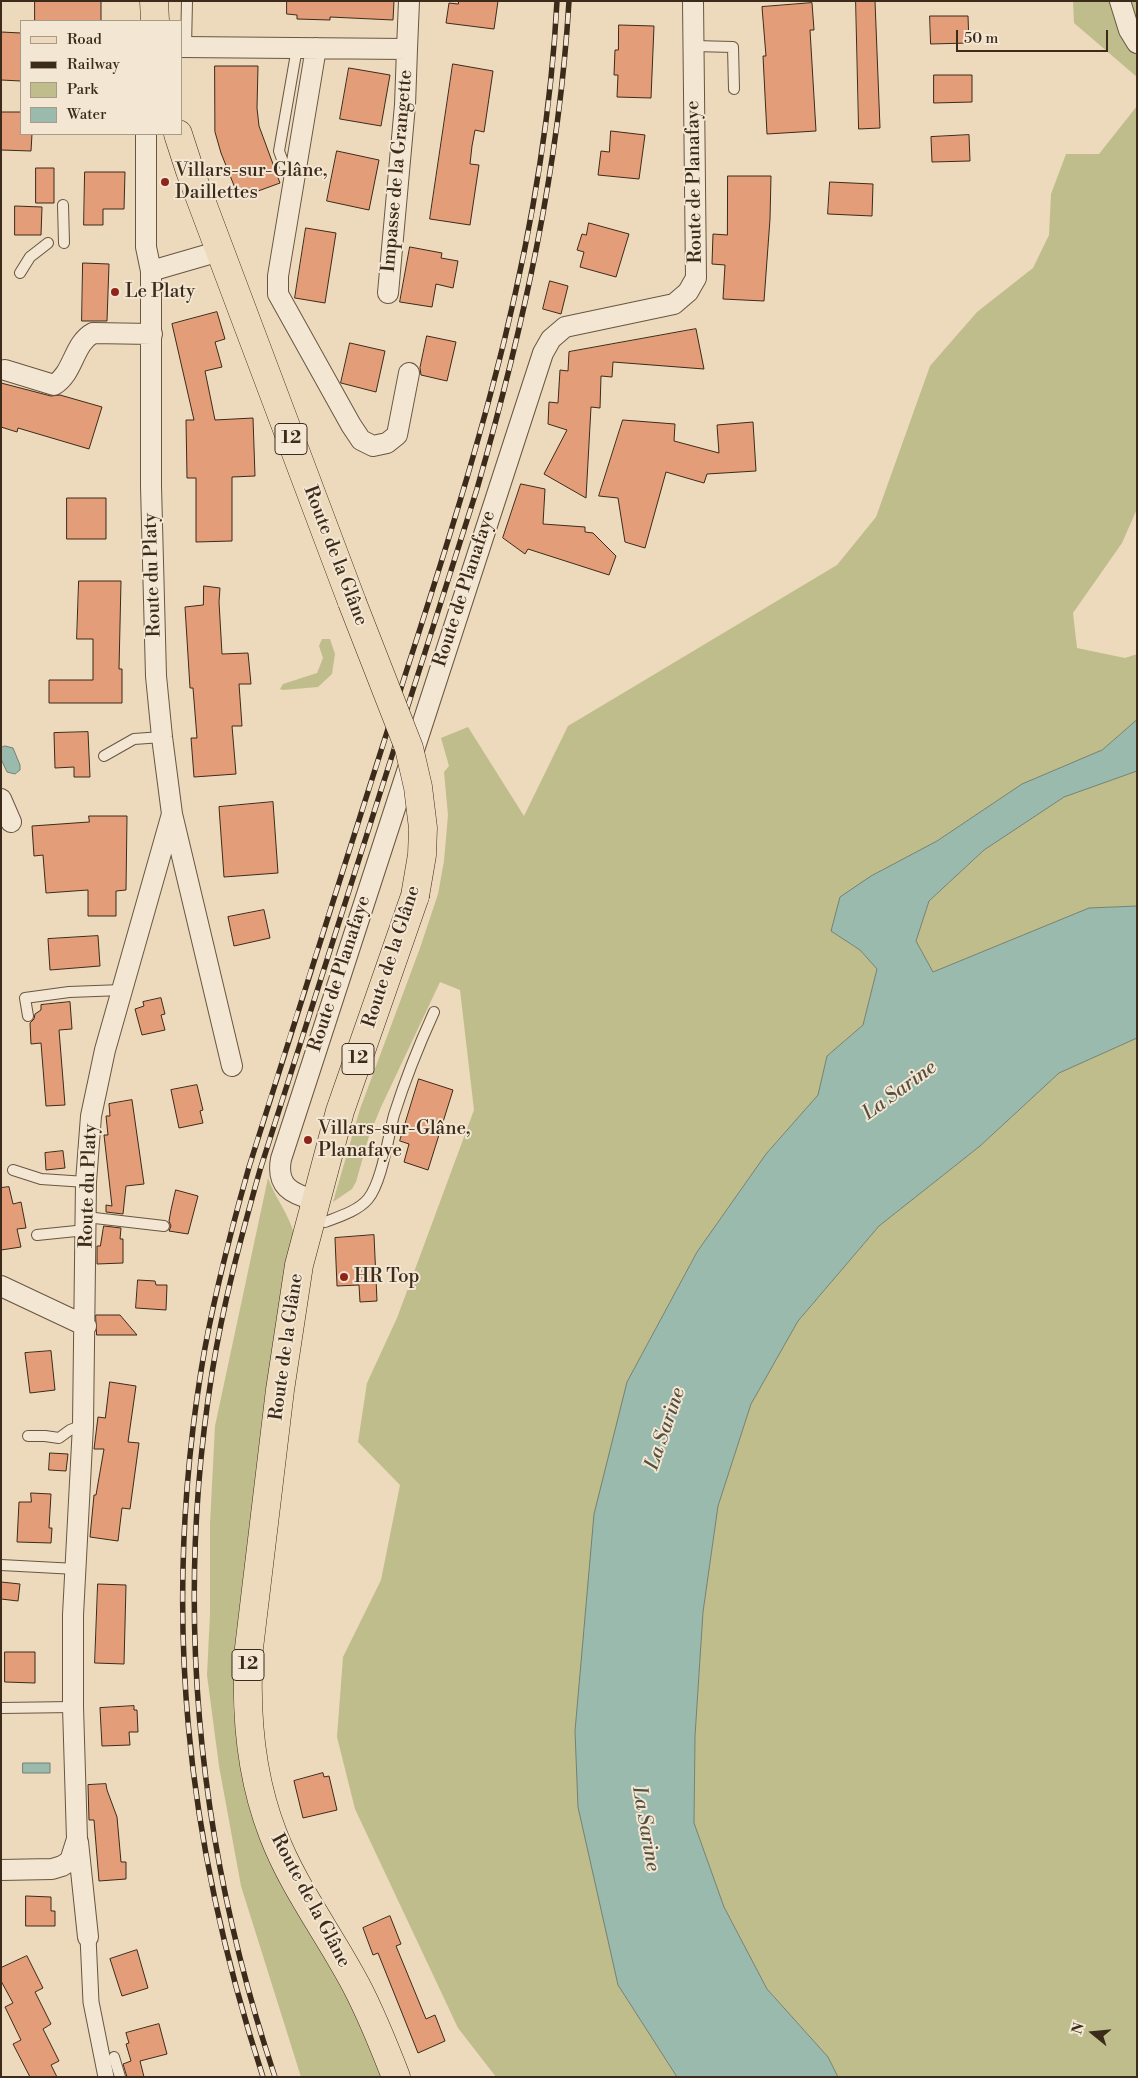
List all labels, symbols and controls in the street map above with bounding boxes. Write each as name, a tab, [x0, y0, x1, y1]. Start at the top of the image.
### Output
legend	[20, 20, 182, 135]
scale bar	[958, 20, 1110, 52]
text: 50 m	[964, 29, 998, 48]
text: Road	[67, 30, 102, 49]
text: Railway	[67, 55, 120, 74]
street label: Impasse de la Grangette	[378, 69, 418, 273]
text: Park	[67, 80, 98, 99]
street label: Route de Planafaye	[682, 100, 708, 264]
text: Water	[67, 105, 106, 124]
place label: Villars-sur-Glâne, Daillettes	[175, 160, 327, 204]
marker: Villars-sur-Glâne, Daillettes	[159, 176, 171, 188]
place label: Le Platy	[125, 281, 195, 303]
marker: Le Platy	[109, 286, 121, 298]
road number: 12	[275, 424, 307, 454]
street label: Route de la Glâne	[298, 483, 372, 629]
street label: Route de Planafaye	[429, 508, 501, 670]
street label: Route du Platy	[139, 512, 167, 638]
street label: Route de la Glâne	[358, 883, 426, 1031]
street label: Route de Planafaye	[304, 893, 376, 1055]
road number: 12	[342, 1044, 374, 1074]
water label: La Sarine	[858, 1056, 942, 1126]
place label: Villars-sur-Glâne, Planafaye	[318, 1118, 470, 1162]
street label: Route du Platy	[75, 1123, 103, 1249]
marker: Villars-sur-Glâne, Planafaye	[302, 1134, 314, 1146]
place label: HR Top	[354, 1266, 420, 1288]
marker: HR Top	[338, 1271, 350, 1283]
street label: Route de la Glâne	[265, 1272, 309, 1422]
water label: La Sarine	[641, 1385, 691, 1473]
road number: 12	[232, 1650, 264, 1680]
water label: La Sarine	[626, 1785, 664, 1873]
street label: Route de la Glâne	[265, 1830, 355, 1972]
north arrow	[1068, 2008, 1118, 2058]
text: N	[1068, 2021, 1089, 2037]

